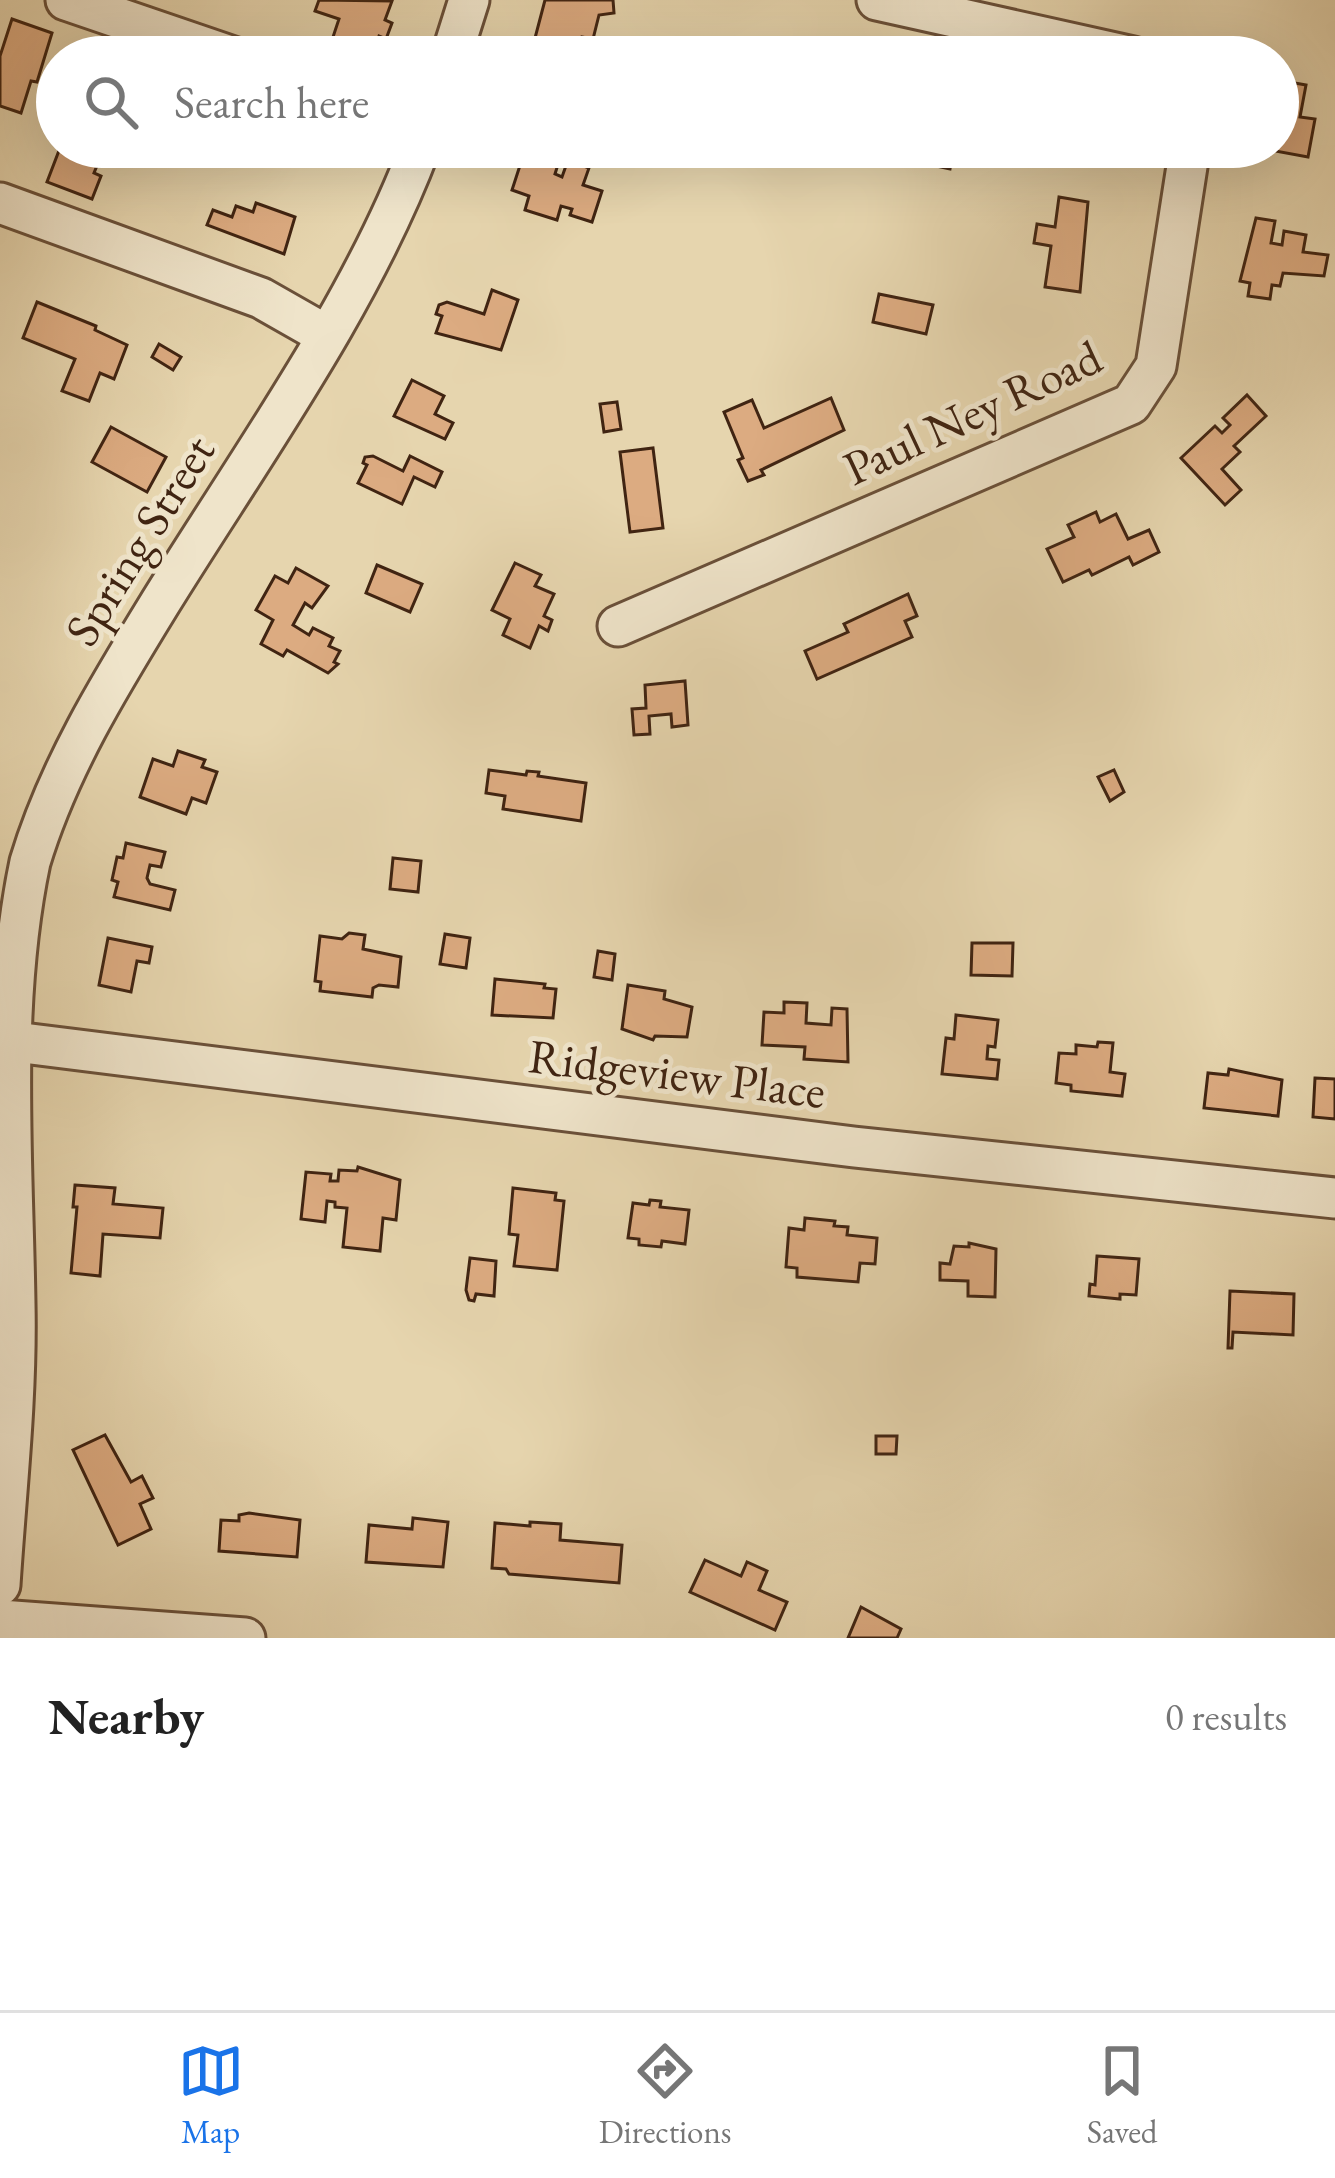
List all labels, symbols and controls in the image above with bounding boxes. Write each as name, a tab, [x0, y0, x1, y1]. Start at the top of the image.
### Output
search box	[36, 36, 1299, 168]
icon: search	[78, 69, 144, 135]
text: Search here	[174, 73, 369, 131]
street label: Paul Ney Road	[833, 325, 1111, 499]
street label: Spring Street	[50, 423, 228, 657]
street label: Ridgeview Place	[525, 1024, 829, 1122]
text: Nearby	[48, 1683, 204, 1749]
text: 0 results	[1165, 1691, 1287, 1742]
tab: Map	[178, 2038, 244, 2153]
tab: Directions	[599, 2038, 732, 2153]
tab: Saved	[1087, 2038, 1157, 2153]

